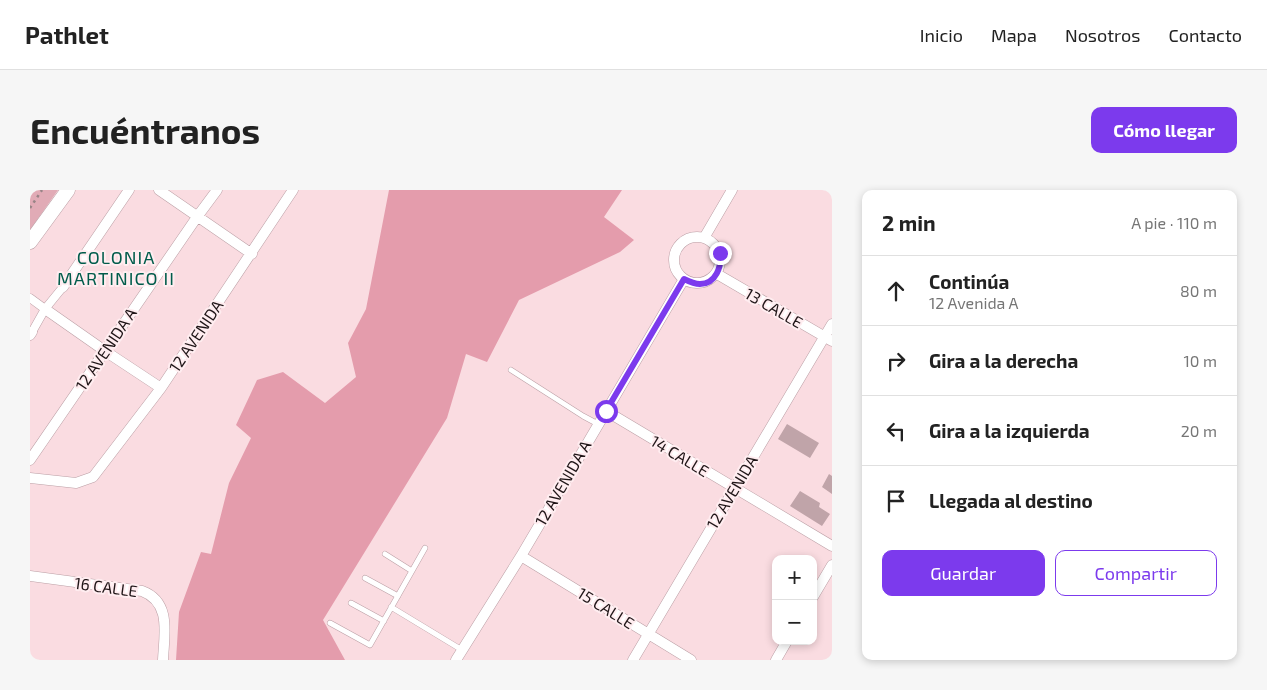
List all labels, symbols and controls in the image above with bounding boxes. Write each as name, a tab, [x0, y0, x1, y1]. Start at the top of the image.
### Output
text: Pathlet	[25, 20, 109, 49]
text: Inicio	[920, 24, 963, 46]
text: Mapa	[991, 24, 1037, 46]
text: Nosotros	[1065, 24, 1140, 46]
text: Contacto	[1168, 24, 1242, 46]
button: Cómo llegar	[1091, 107, 1237, 153]
text: Encuéntranos	[30, 109, 260, 151]
text: 2 min	[882, 210, 936, 235]
text: A pie · 110 m	[1131, 213, 1217, 232]
route end	[709, 242, 732, 265]
district label: COLONIA MARTINICO II	[57, 246, 175, 289]
text: Continúa	[929, 270, 1009, 293]
icon: ahead	[882, 277, 910, 305]
text: 80 m	[1180, 281, 1217, 300]
street label: 13 CALLE	[742, 284, 806, 332]
text: 12 Avenida A	[929, 293, 1019, 312]
street label: 12 AVENIDA	[165, 296, 227, 375]
street label: 12 AVENIDA A	[71, 304, 140, 394]
icon: right	[882, 347, 910, 375]
text: Gira a la derecha	[929, 349, 1078, 372]
text: 10 m	[1183, 351, 1217, 370]
route start	[595, 400, 618, 423]
icon: left	[882, 417, 910, 445]
text: Gira a la izquierda	[929, 419, 1090, 442]
text: 20 m	[1181, 421, 1217, 440]
street label: 14 CALLE	[648, 431, 713, 480]
street label: 12 AVENIDA A	[530, 437, 595, 529]
street label: 12 AVENIDA	[702, 451, 761, 532]
icon: arrive	[882, 487, 910, 515]
text: Llegada al destino	[929, 489, 1093, 512]
button: Guardar	[882, 550, 1045, 596]
button: Compartir	[1055, 550, 1217, 596]
map controls	[772, 555, 817, 645]
button: +	[772, 555, 817, 600]
street label: 16 CALLE	[73, 573, 139, 600]
street label: 15 CALLE	[575, 583, 638, 632]
button: −	[772, 600, 817, 645]

